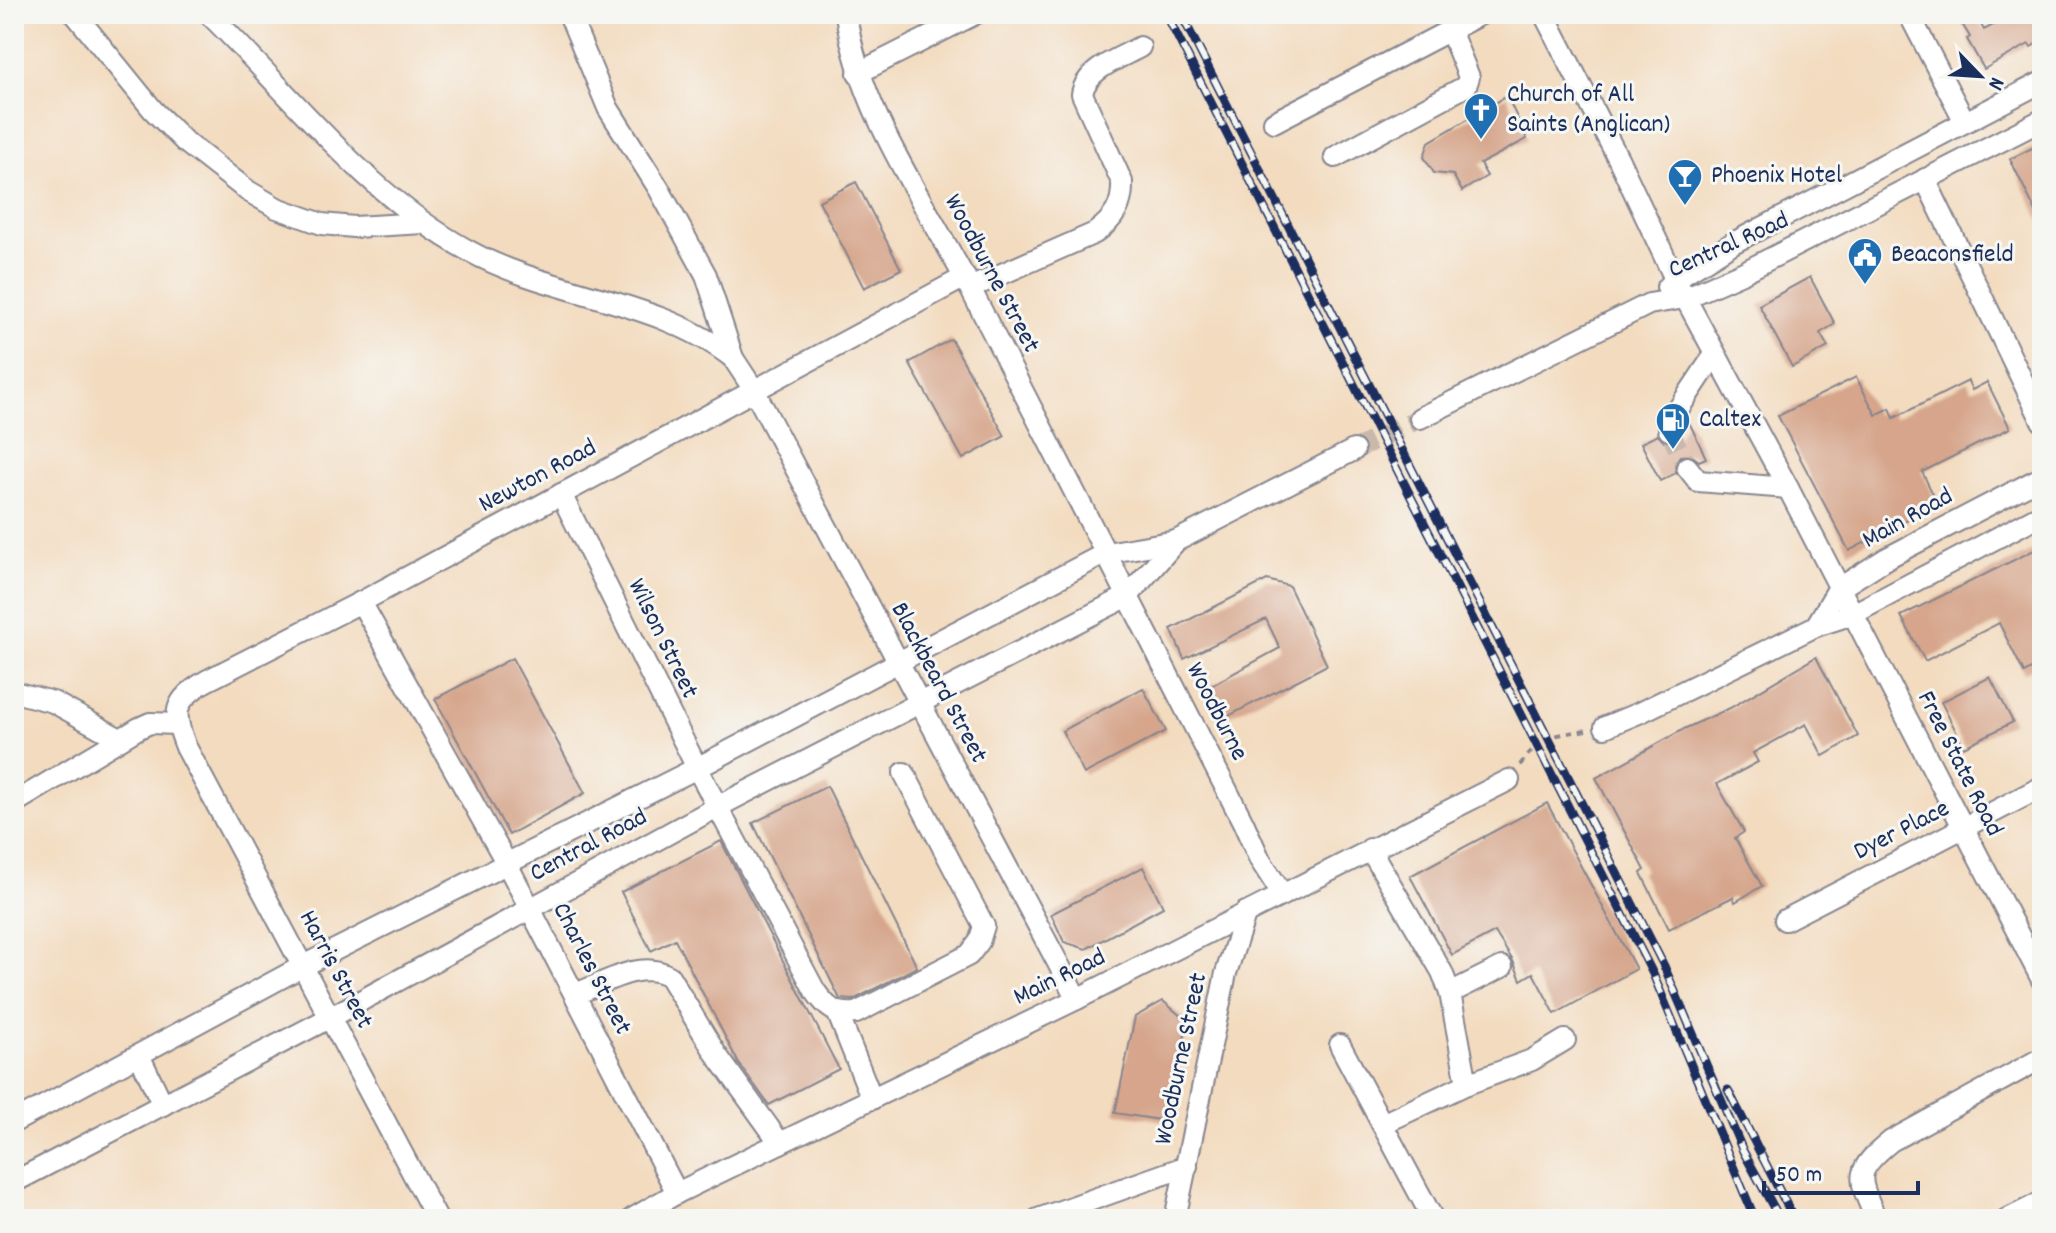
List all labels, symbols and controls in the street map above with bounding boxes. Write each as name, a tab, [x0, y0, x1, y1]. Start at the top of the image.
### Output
north arrow	[1940, 36, 2020, 116]
text: N	[1979, 71, 2011, 95]
place label: Church of All Saints (Anglican)	[1507, 77, 1670, 144]
church icon: Church of All Saints (Anglican)	[1462, 91, 1500, 141]
bar icon: Phoenix Hotel	[1666, 157, 1704, 207]
place label: Phoenix Hotel	[1711, 158, 1842, 195]
street label: Woodburne Street	[934, 188, 1049, 360]
street label: Central Road	[1663, 203, 1795, 289]
public building icon: Beaconsfield	[1846, 236, 1884, 286]
place label: Beaconsfield	[1891, 237, 2014, 274]
fuel station icon: Caltex	[1654, 401, 1692, 451]
place label: Caltex	[1699, 402, 1761, 439]
street label: Newton Road	[472, 430, 604, 524]
street label: Main Road	[1856, 479, 1960, 559]
street label: Wilson Street	[617, 573, 707, 706]
street label: Blackbeard Street	[880, 596, 996, 770]
street label: Woodburne	[1175, 656, 1257, 768]
street label: Free State Road	[1906, 685, 2012, 843]
street label: Dyer Place	[1848, 791, 1956, 871]
street label: Central Road	[524, 800, 654, 892]
street label: Charles Street	[542, 896, 640, 1042]
street label: Harris Street	[288, 904, 382, 1036]
street label: Main Road	[1007, 940, 1113, 1016]
street label: Woodburne Street	[1146, 969, 1218, 1148]
scale bar	[1764, 1145, 1918, 1195]
text: 50 m	[1776, 1159, 1822, 1193]

